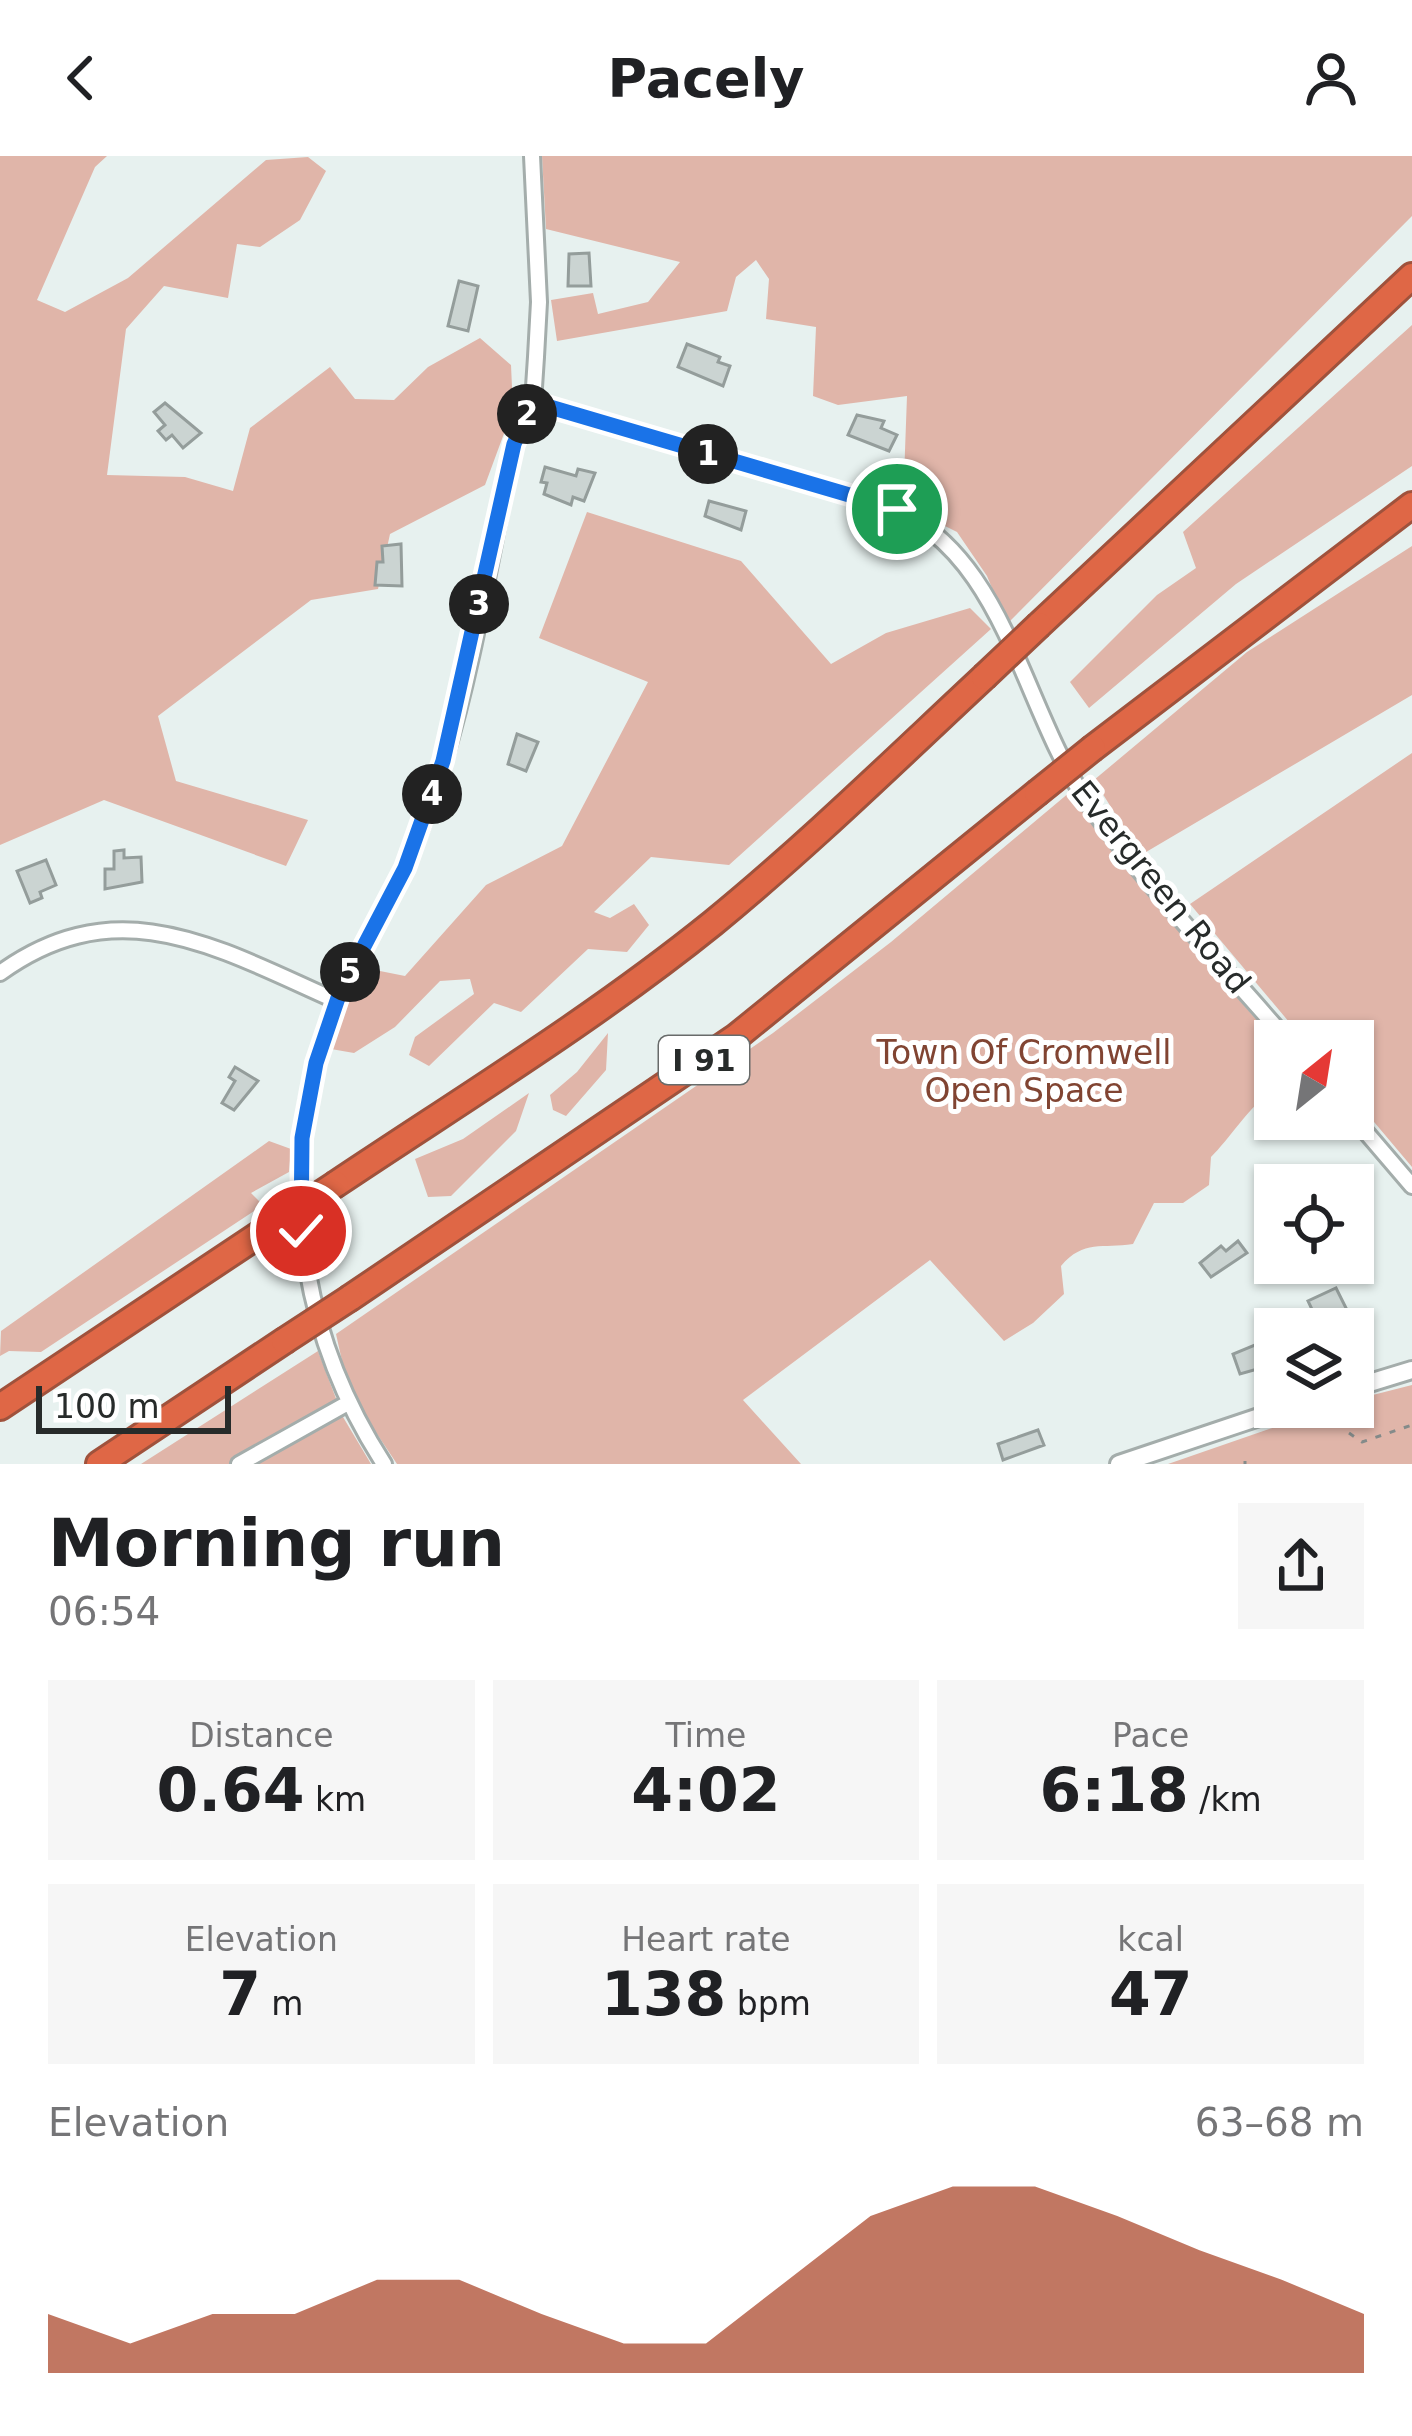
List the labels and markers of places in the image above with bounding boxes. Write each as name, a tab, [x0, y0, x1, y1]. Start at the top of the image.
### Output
pin: 2	[497, 384, 557, 444]
pin: 1	[678, 424, 738, 484]
pin	[846, 458, 948, 560]
pin: 3	[449, 574, 509, 634]
pin: 4	[402, 764, 462, 824]
pin: 5	[320, 942, 380, 1002]
pin	[250, 1180, 352, 1282]

